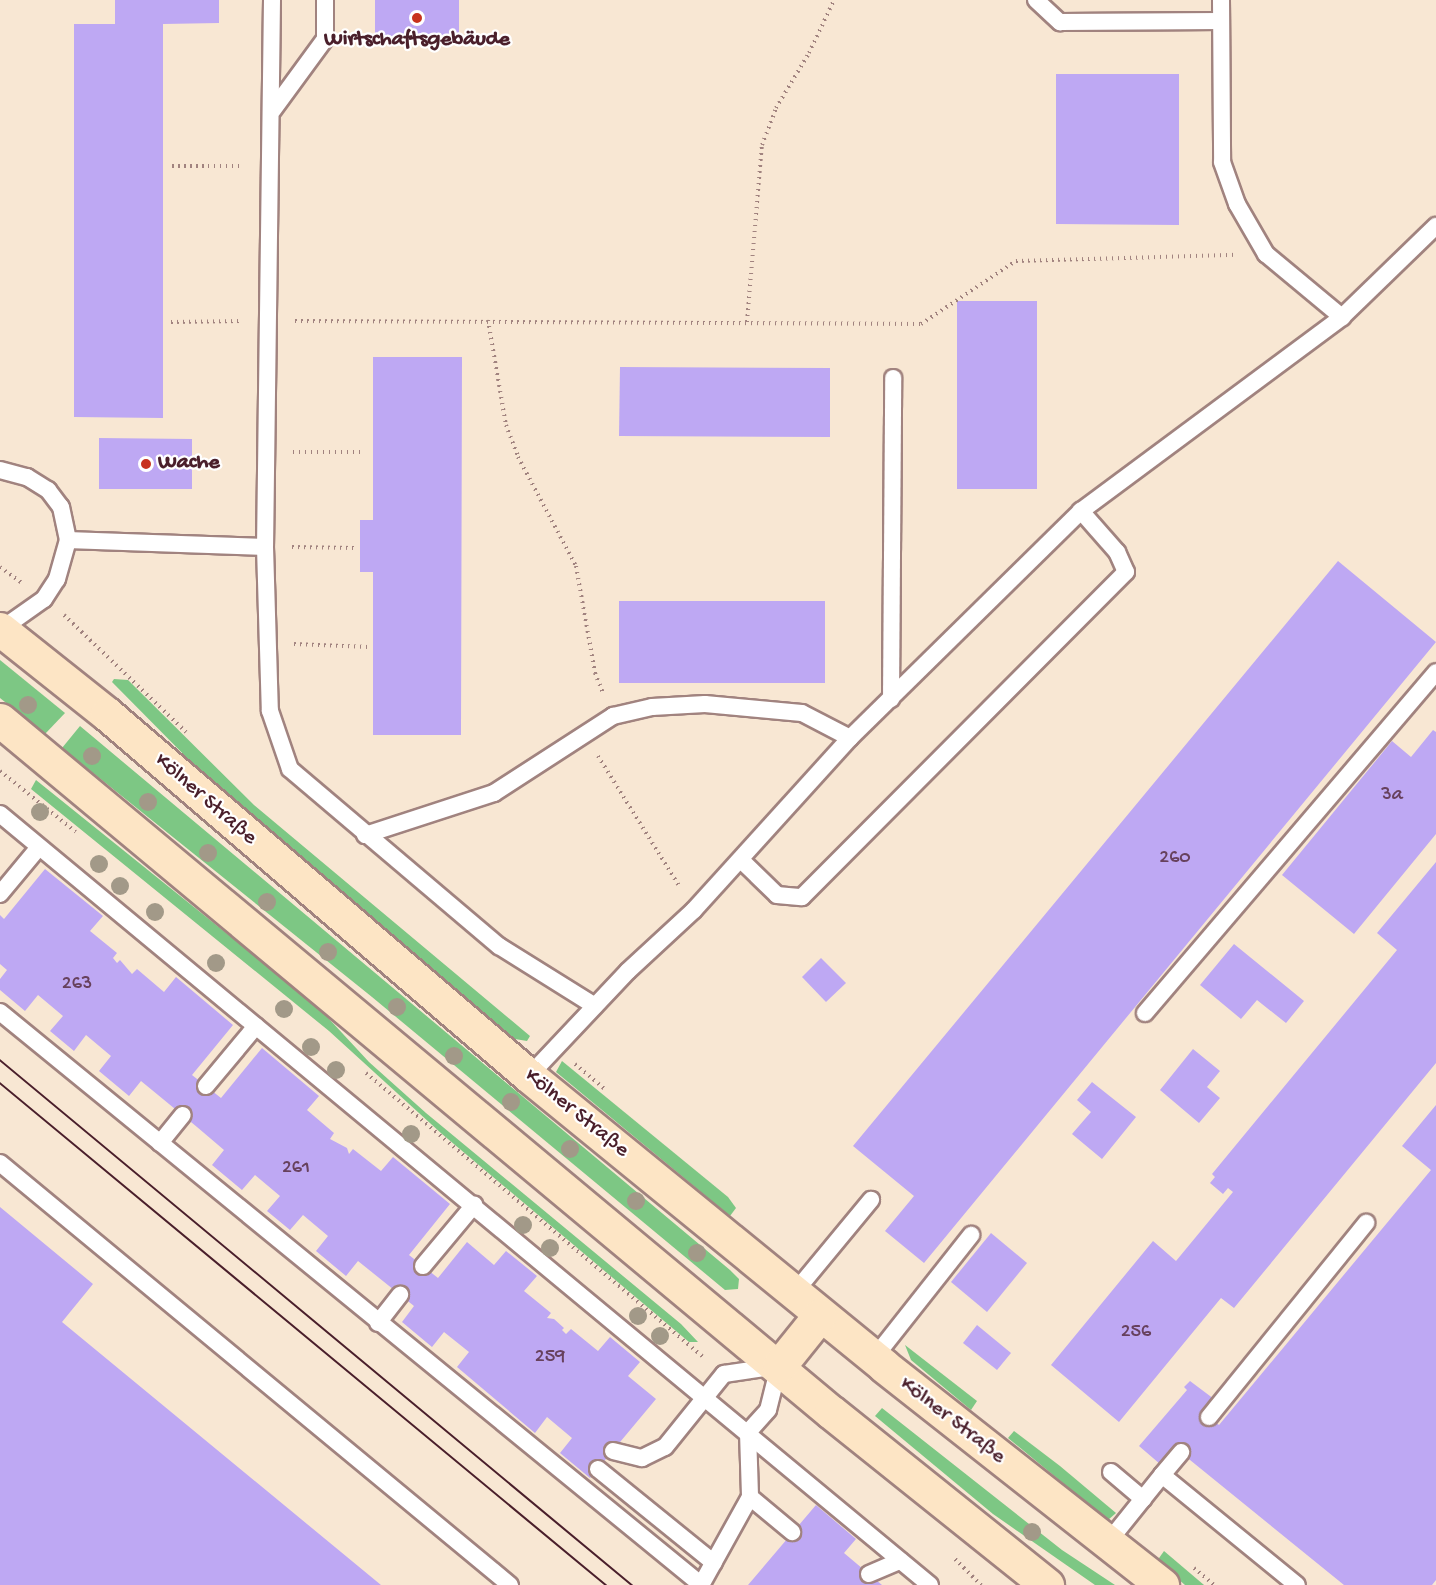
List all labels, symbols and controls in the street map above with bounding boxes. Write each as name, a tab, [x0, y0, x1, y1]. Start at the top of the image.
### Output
marker: Wirtschaftsgebäude	[410, 11, 424, 25]
place label: Wirtschaftsgebäude	[324, 28, 510, 54]
place label: Wache	[158, 451, 220, 477]
marker: Wache	[139, 457, 153, 471]
street label: Kölner Straße	[148, 748, 262, 852]
house number: 3a	[1381, 783, 1403, 807]
house number: 260	[1159, 846, 1191, 870]
house number: 263	[62, 972, 92, 996]
street label: Kölner Straße	[518, 1064, 634, 1164]
house number: 261	[282, 1156, 310, 1180]
house number: 256	[1121, 1320, 1151, 1344]
house number: 259	[535, 1345, 565, 1369]
street label: Kölner Straße	[894, 1371, 1010, 1471]

